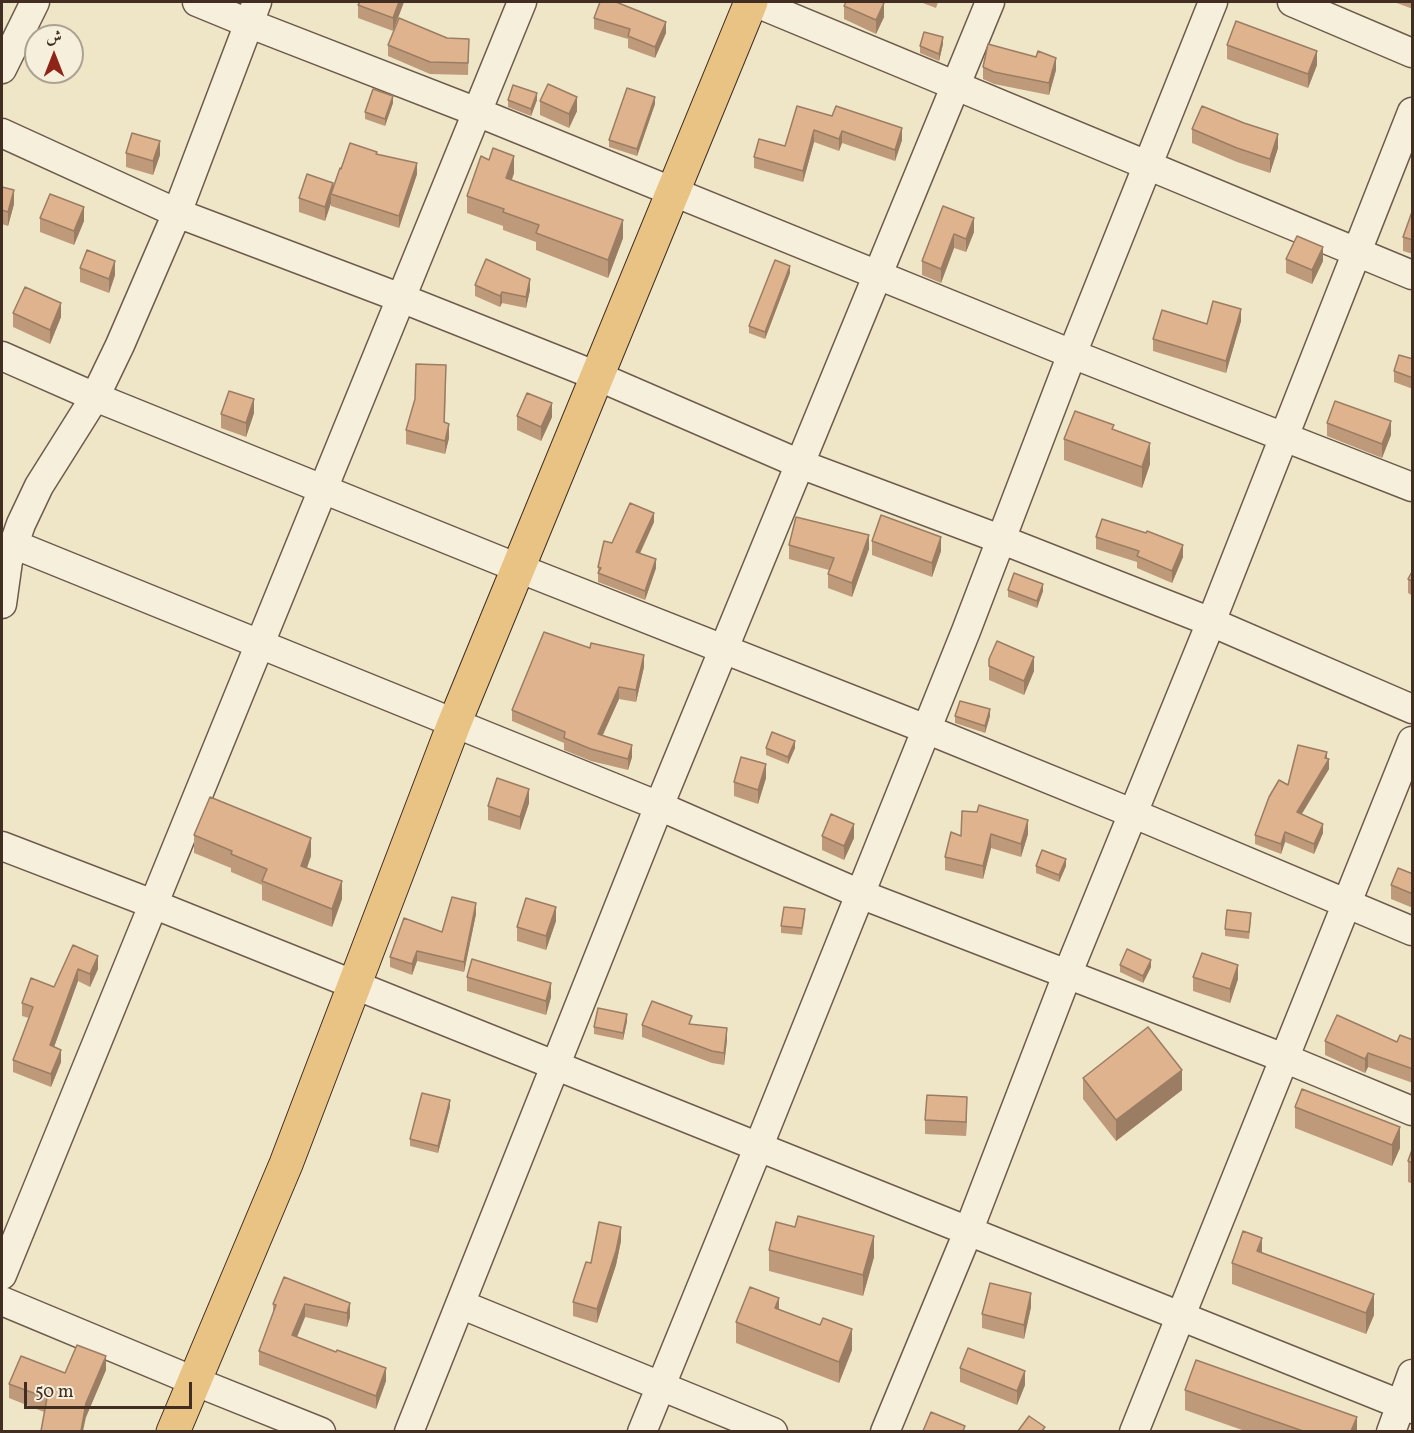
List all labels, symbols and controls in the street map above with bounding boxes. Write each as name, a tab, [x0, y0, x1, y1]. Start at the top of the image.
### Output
north arrow	[24, 24, 84, 84]
text: ش	[46, 27, 62, 49]
scale bar	[27, 1370, 195, 1408]
text: 50 m	[35, 1380, 74, 1405]

